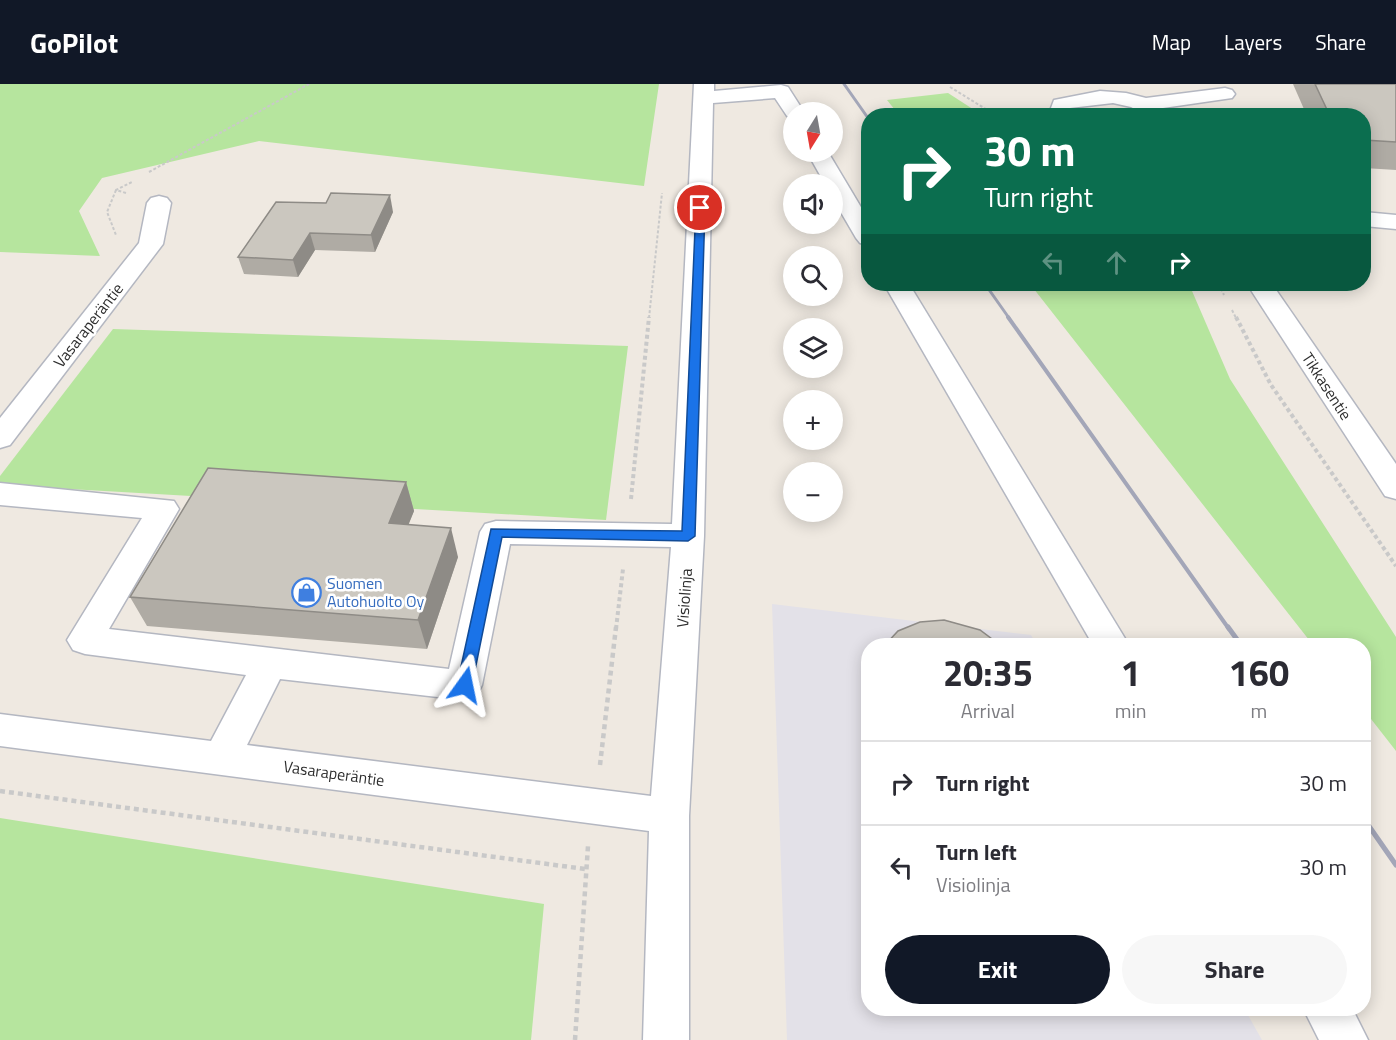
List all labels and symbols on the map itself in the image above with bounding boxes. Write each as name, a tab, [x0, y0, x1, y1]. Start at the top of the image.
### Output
north arrow	[783, 102, 843, 162]
pin	[674, 182, 725, 233]
street label: Vasaraperäntie	[47, 278, 129, 372]
street label: Tikkasentie	[1296, 347, 1358, 425]
street label: Visiolinja	[670, 567, 698, 629]
place label: Suomen Autohuolto Oy	[327, 571, 424, 613]
shop icon: Suomen Autohuolto Oy	[290, 576, 322, 608]
position arrow	[433, 653, 497, 717]
street label: Vasaraperäntie	[282, 754, 386, 792]

